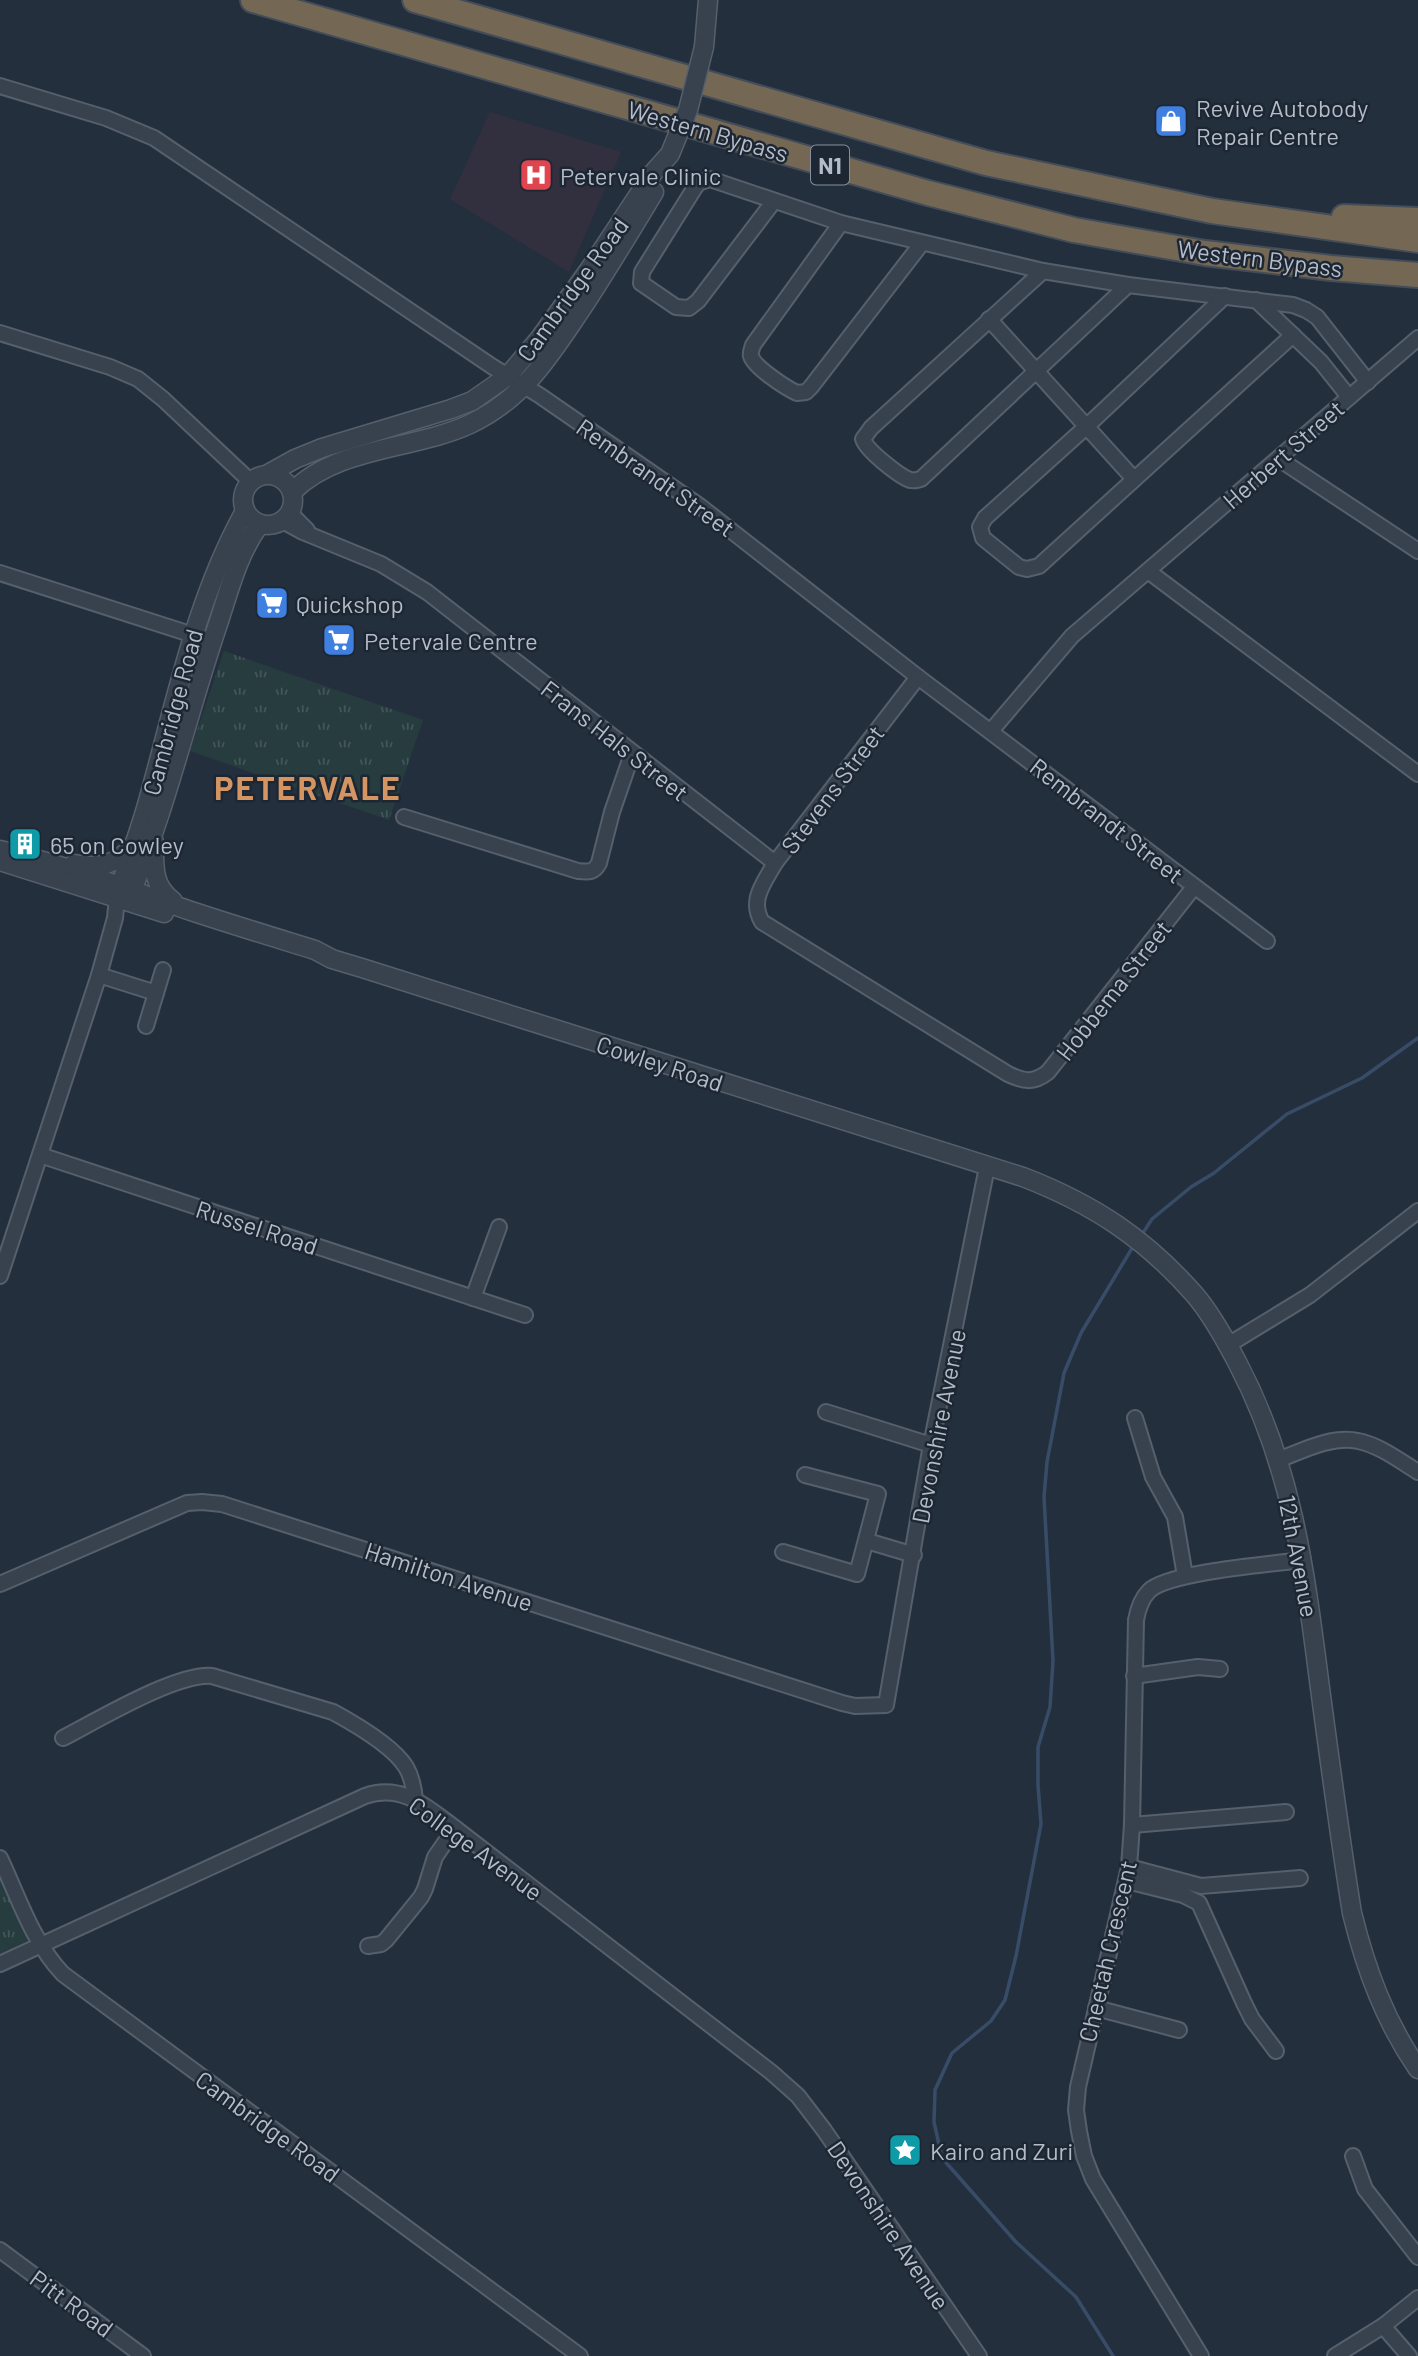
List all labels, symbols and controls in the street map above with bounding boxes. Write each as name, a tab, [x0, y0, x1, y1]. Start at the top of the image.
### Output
place label: Revive Autobody Repair Centre	[1196, 93, 1368, 150]
street label: Western Bypass	[624, 94, 792, 168]
shop icon: Revive Autobody Repair Centre	[1152, 102, 1190, 140]
road number: N1	[811, 146, 849, 184]
hospital icon: Petervale Clinic	[517, 156, 555, 194]
place label: Petervale Clinic	[560, 161, 721, 190]
street label: Cambridge Road	[510, 211, 634, 367]
street label: Western Bypass	[1176, 234, 1344, 282]
street label: Herbert Street	[1216, 393, 1350, 515]
street label: Rembrandt Street	[571, 412, 741, 542]
supermarket icon: Quickshop	[253, 584, 291, 622]
place label: Quickshop	[296, 589, 404, 618]
supermarket icon: Petervale Centre	[320, 621, 358, 659]
street label: Cambridge Road	[136, 626, 208, 798]
place label: Petervale Centre	[364, 626, 538, 655]
street label: Frans Hals Street	[536, 673, 694, 807]
street label: Stevens Street	[774, 719, 890, 859]
street label: Rembrandt Street	[1025, 751, 1189, 889]
district label: PETERVALE	[214, 768, 402, 806]
building icon: 65 on Cowley	[6, 825, 44, 863]
place label: 65 on Cowley	[50, 830, 184, 859]
street label: Hobbema Street	[1049, 914, 1177, 1066]
street label: Cowley Road	[593, 1029, 727, 1097]
street label: Russel Road	[192, 1194, 322, 1260]
street label: Devonshire Avenue	[905, 1326, 971, 1526]
street label: 12th Avenue	[1273, 1492, 1325, 1620]
street label: Hamilton Avenue	[361, 1535, 537, 1617]
street label: College Avenue	[403, 1790, 549, 1906]
street label: Cheetah Crescent	[1072, 1857, 1142, 2045]
street label: Cambridge Road	[190, 2064, 346, 2188]
place icon: Kairo and Zuri	[886, 2131, 924, 2169]
street label: Devonshire Avenue	[822, 2135, 956, 2315]
place label: Kairo and Zuri	[930, 2136, 1073, 2165]
street label: Pitt Road	[25, 2263, 119, 2343]

